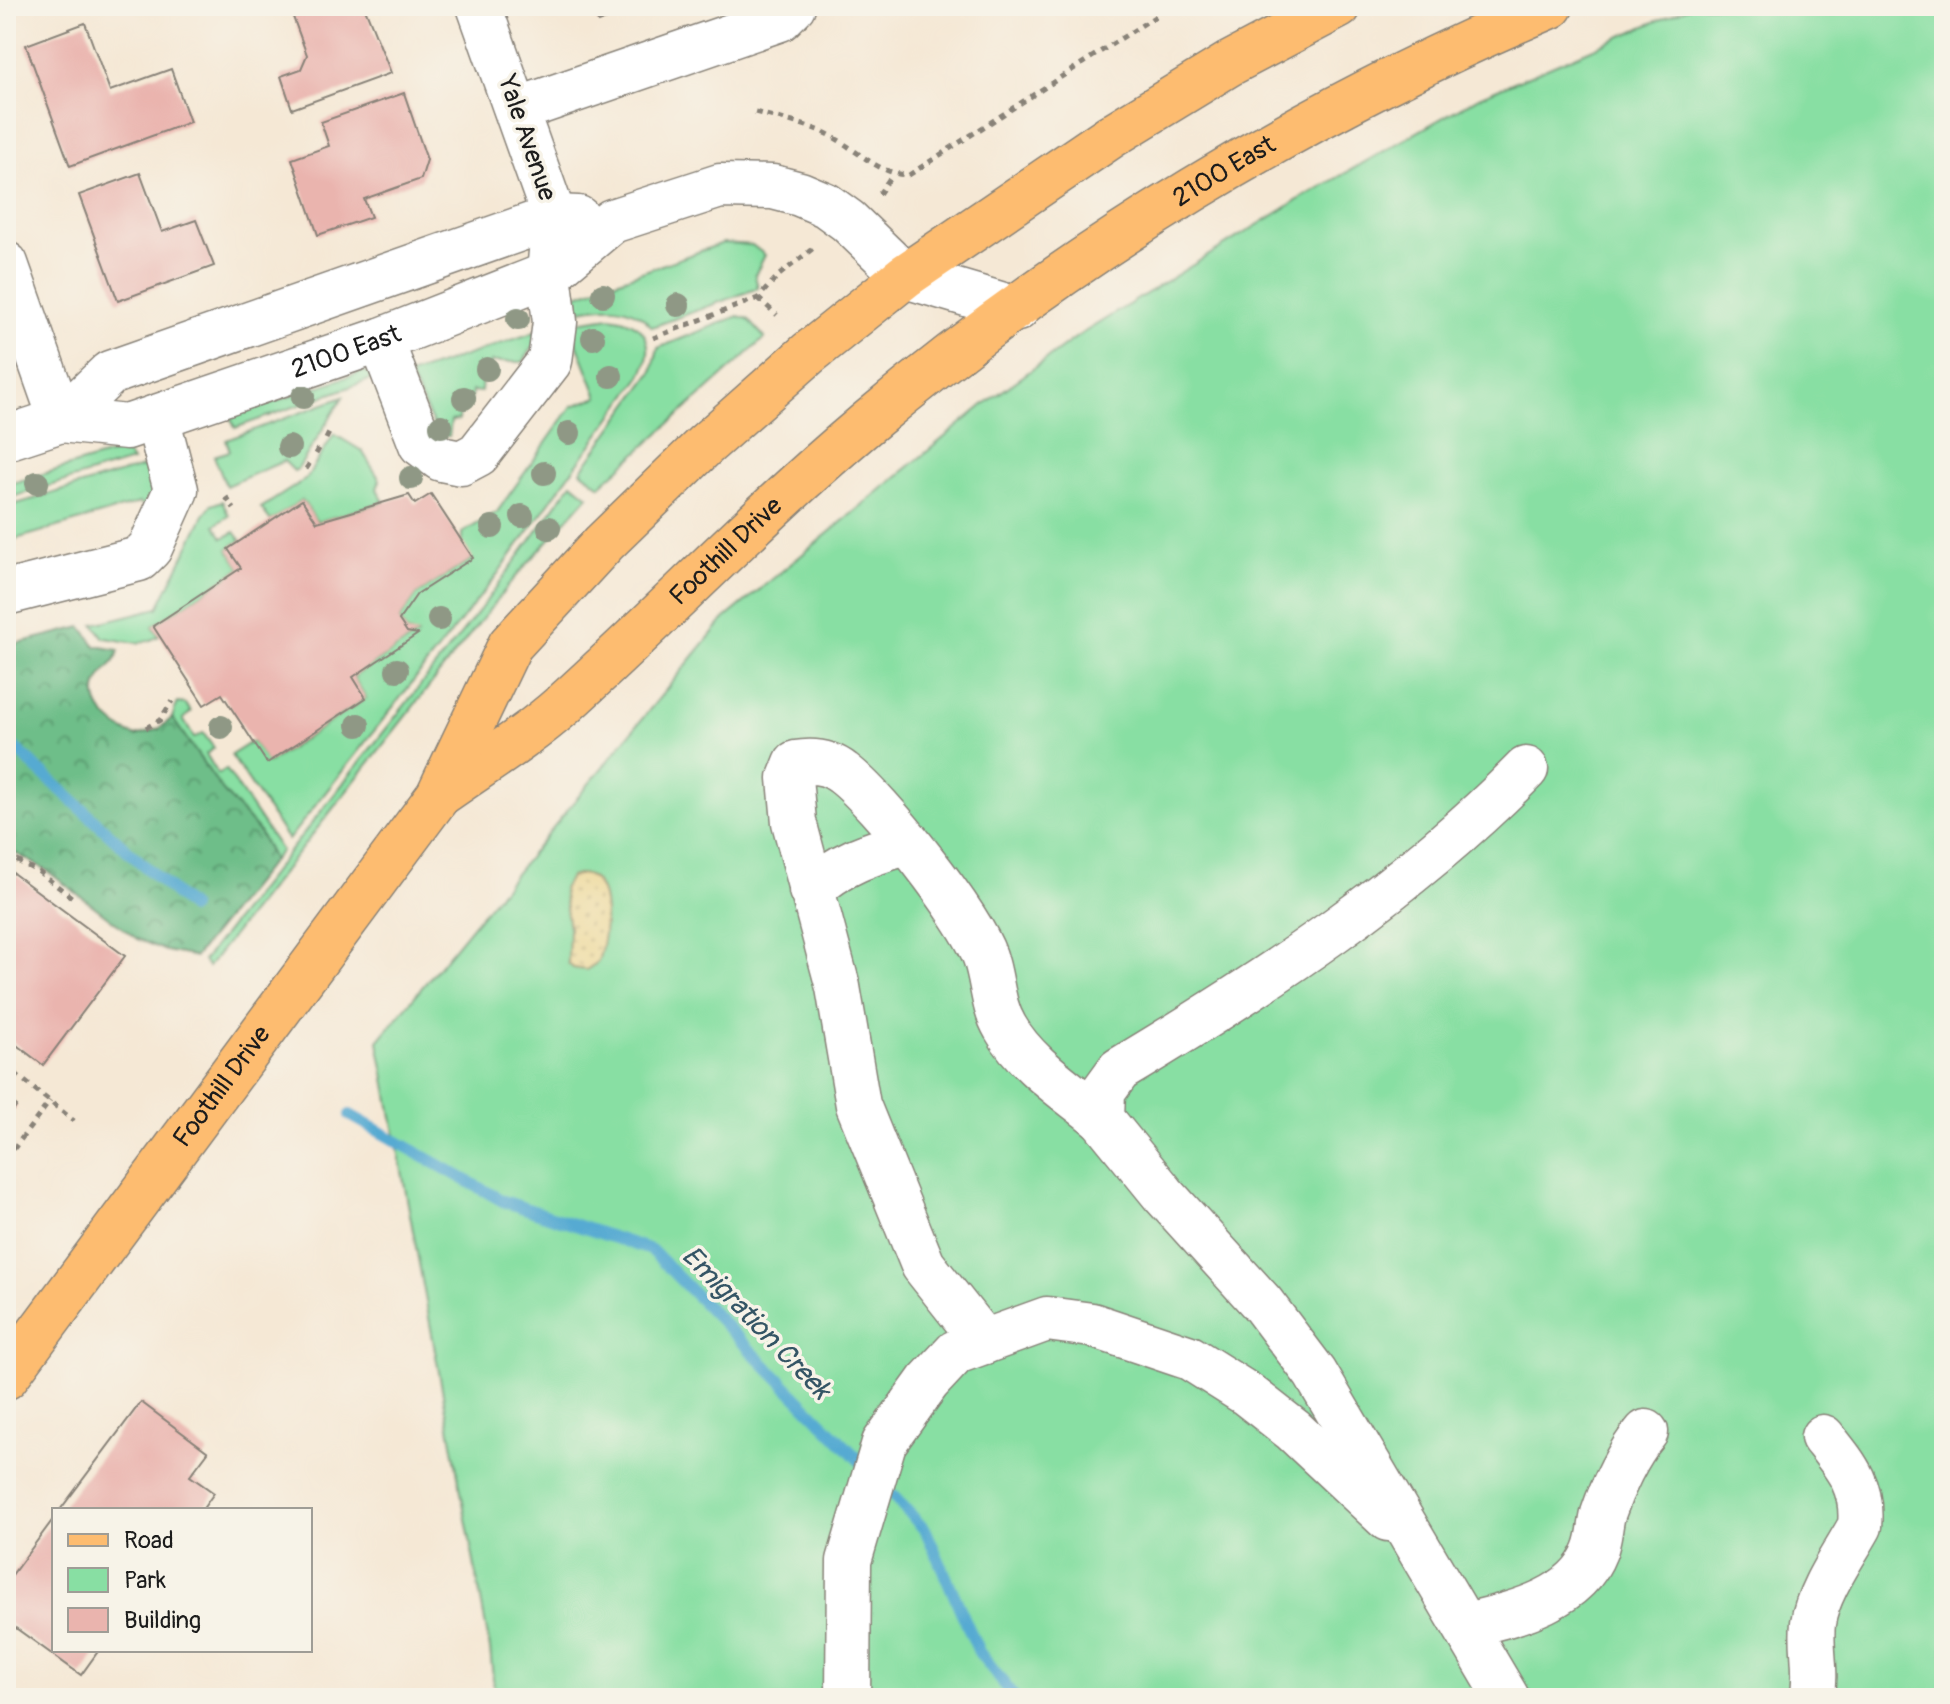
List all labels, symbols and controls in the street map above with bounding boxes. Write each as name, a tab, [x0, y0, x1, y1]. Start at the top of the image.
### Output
street label: Yale Avenue	[490, 70, 563, 205]
street label: 2100 East	[1167, 128, 1281, 214]
street label: 2100 East	[287, 318, 406, 385]
street label: Foothill Drive	[663, 490, 789, 612]
street label: Foothill Drive	[166, 1019, 278, 1154]
water label: Emigration Creek	[674, 1239, 840, 1409]
legend	[52, 1508, 312, 1652]
text: Road	[124, 1526, 174, 1555]
text: Park	[124, 1566, 166, 1595]
text: Building	[124, 1606, 201, 1635]

